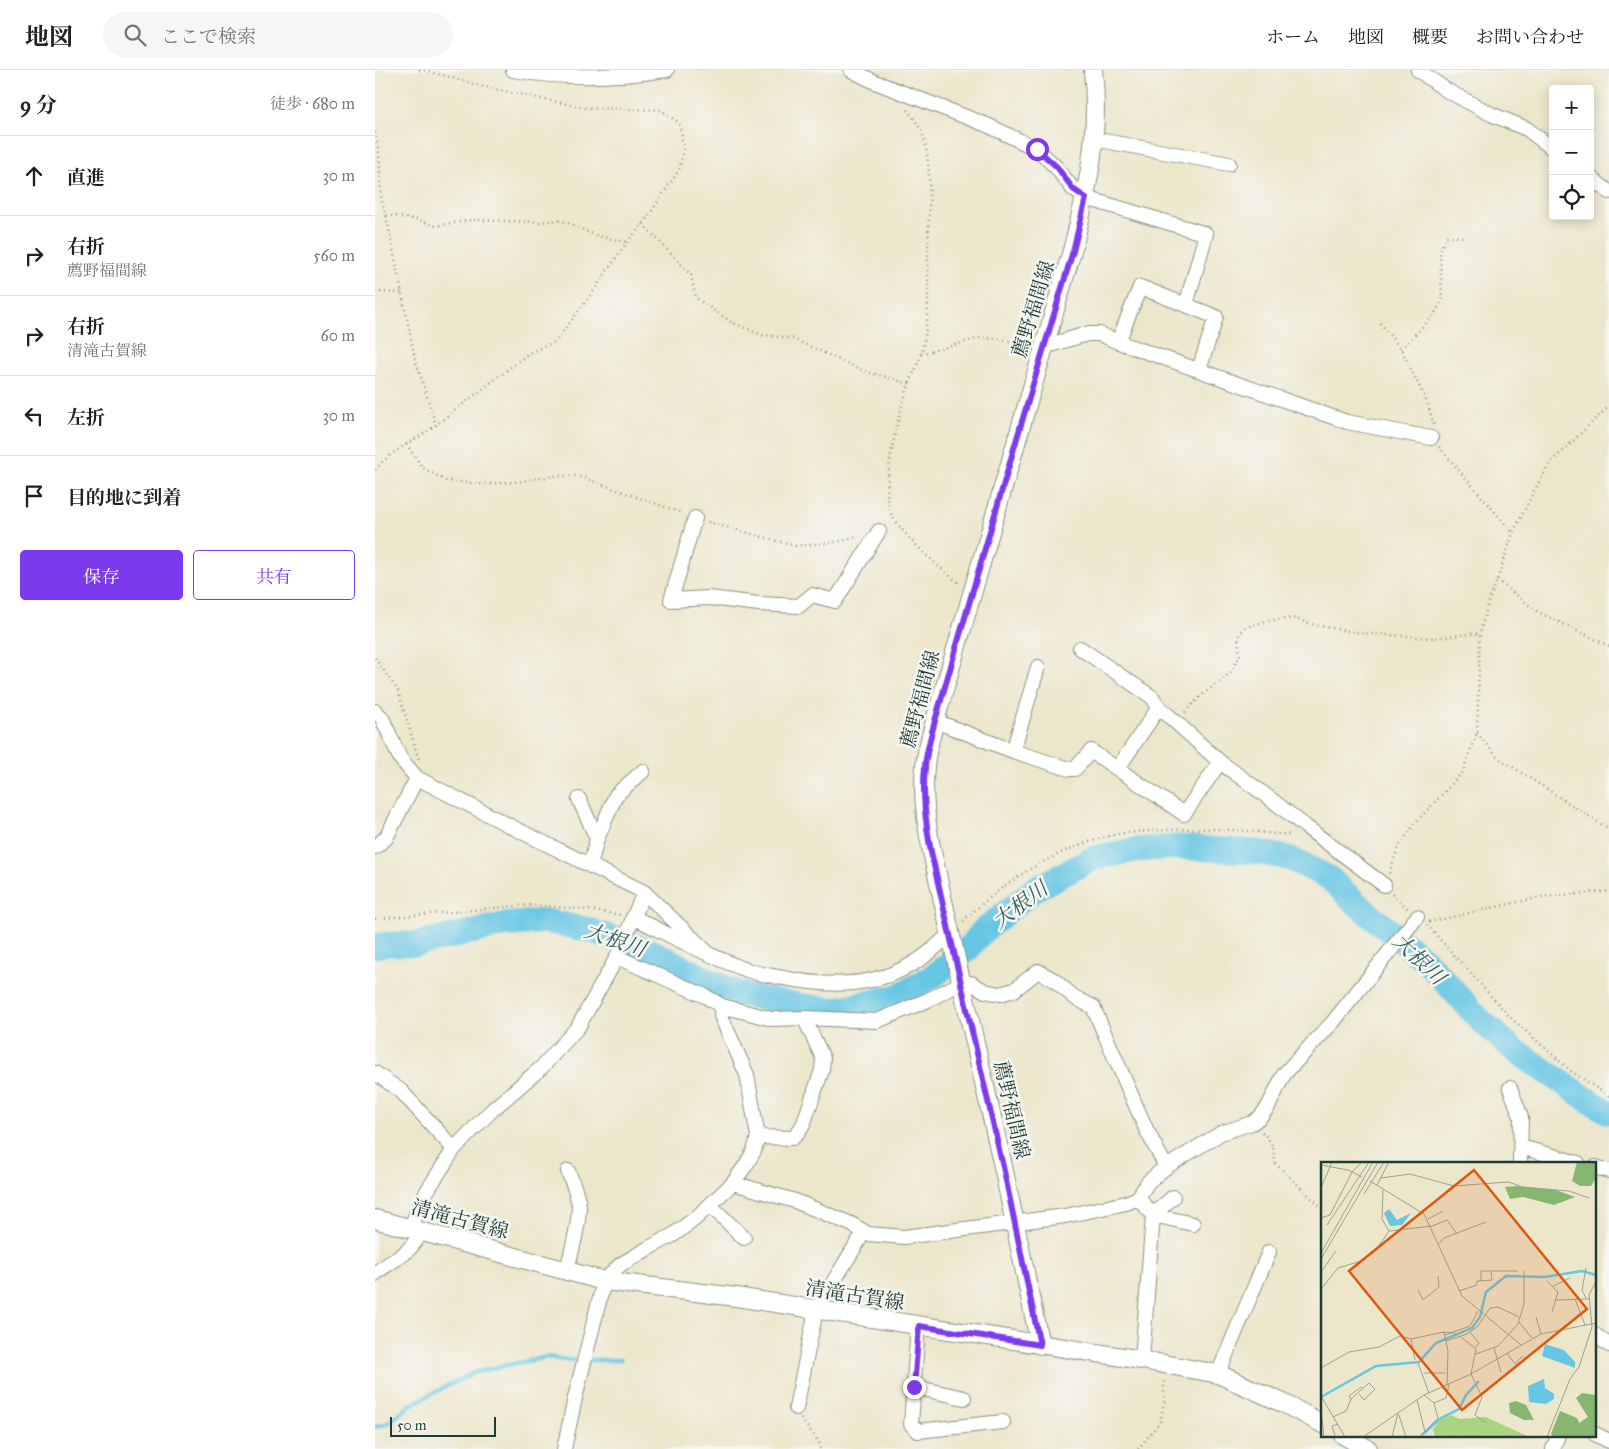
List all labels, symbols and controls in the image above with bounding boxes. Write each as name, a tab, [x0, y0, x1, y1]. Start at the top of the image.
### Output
search box	[103, 12, 453, 57]
icon: search	[121, 21, 149, 49]
text: 地図	[25, 22, 73, 52]
text: ここで検索	[161, 25, 256, 48]
text: ホーム	[1266, 26, 1320, 48]
text: 地図	[1348, 26, 1384, 48]
text: 概要	[1412, 26, 1448, 48]
text: お問い合わせ	[1476, 26, 1584, 48]
map controls	[1549, 85, 1594, 220]
button: +	[1549, 85, 1594, 130]
text: 9 分	[20, 92, 57, 118]
text: 徒歩 · 680 m	[270, 94, 355, 113]
button: −	[1549, 130, 1594, 175]
route start	[1026, 138, 1049, 161]
icon: ahead	[20, 162, 48, 190]
text: 直進	[67, 166, 105, 189]
text: 30 m	[322, 166, 355, 185]
button: locate	[1549, 175, 1594, 220]
text: 右折	[67, 235, 105, 258]
icon: right	[20, 242, 48, 270]
text: 560 m	[313, 246, 355, 265]
street label: 薦野福間線	[1007, 258, 1059, 360]
text: 薦野福間線	[67, 261, 147, 280]
text: 右折	[67, 315, 105, 338]
icon: right	[20, 322, 48, 350]
text: 60 m	[321, 326, 355, 345]
text: 清滝古賀線	[67, 341, 147, 360]
icon: left	[20, 402, 48, 430]
text: 左折	[67, 406, 105, 429]
text: 30 m	[322, 406, 355, 425]
icon: arrive	[20, 482, 48, 510]
text: 目的地に到着	[67, 486, 181, 509]
button: 保存	[20, 550, 183, 600]
button: 共有	[193, 550, 355, 600]
street label: 薦野福間線	[895, 648, 945, 750]
water label: 大根川	[987, 874, 1055, 934]
water label: 大根川	[581, 917, 651, 963]
water label: 大根川	[1387, 928, 1452, 992]
street label: 薦野福間線	[989, 1059, 1035, 1161]
inset map	[1321, 1162, 1597, 1436]
street label: 清滝古賀線	[409, 1194, 511, 1244]
street label: 清滝古賀線	[804, 1275, 906, 1315]
route end	[903, 1376, 926, 1399]
scale bar	[390, 1414, 496, 1437]
text: 50 m	[397, 1417, 426, 1434]

